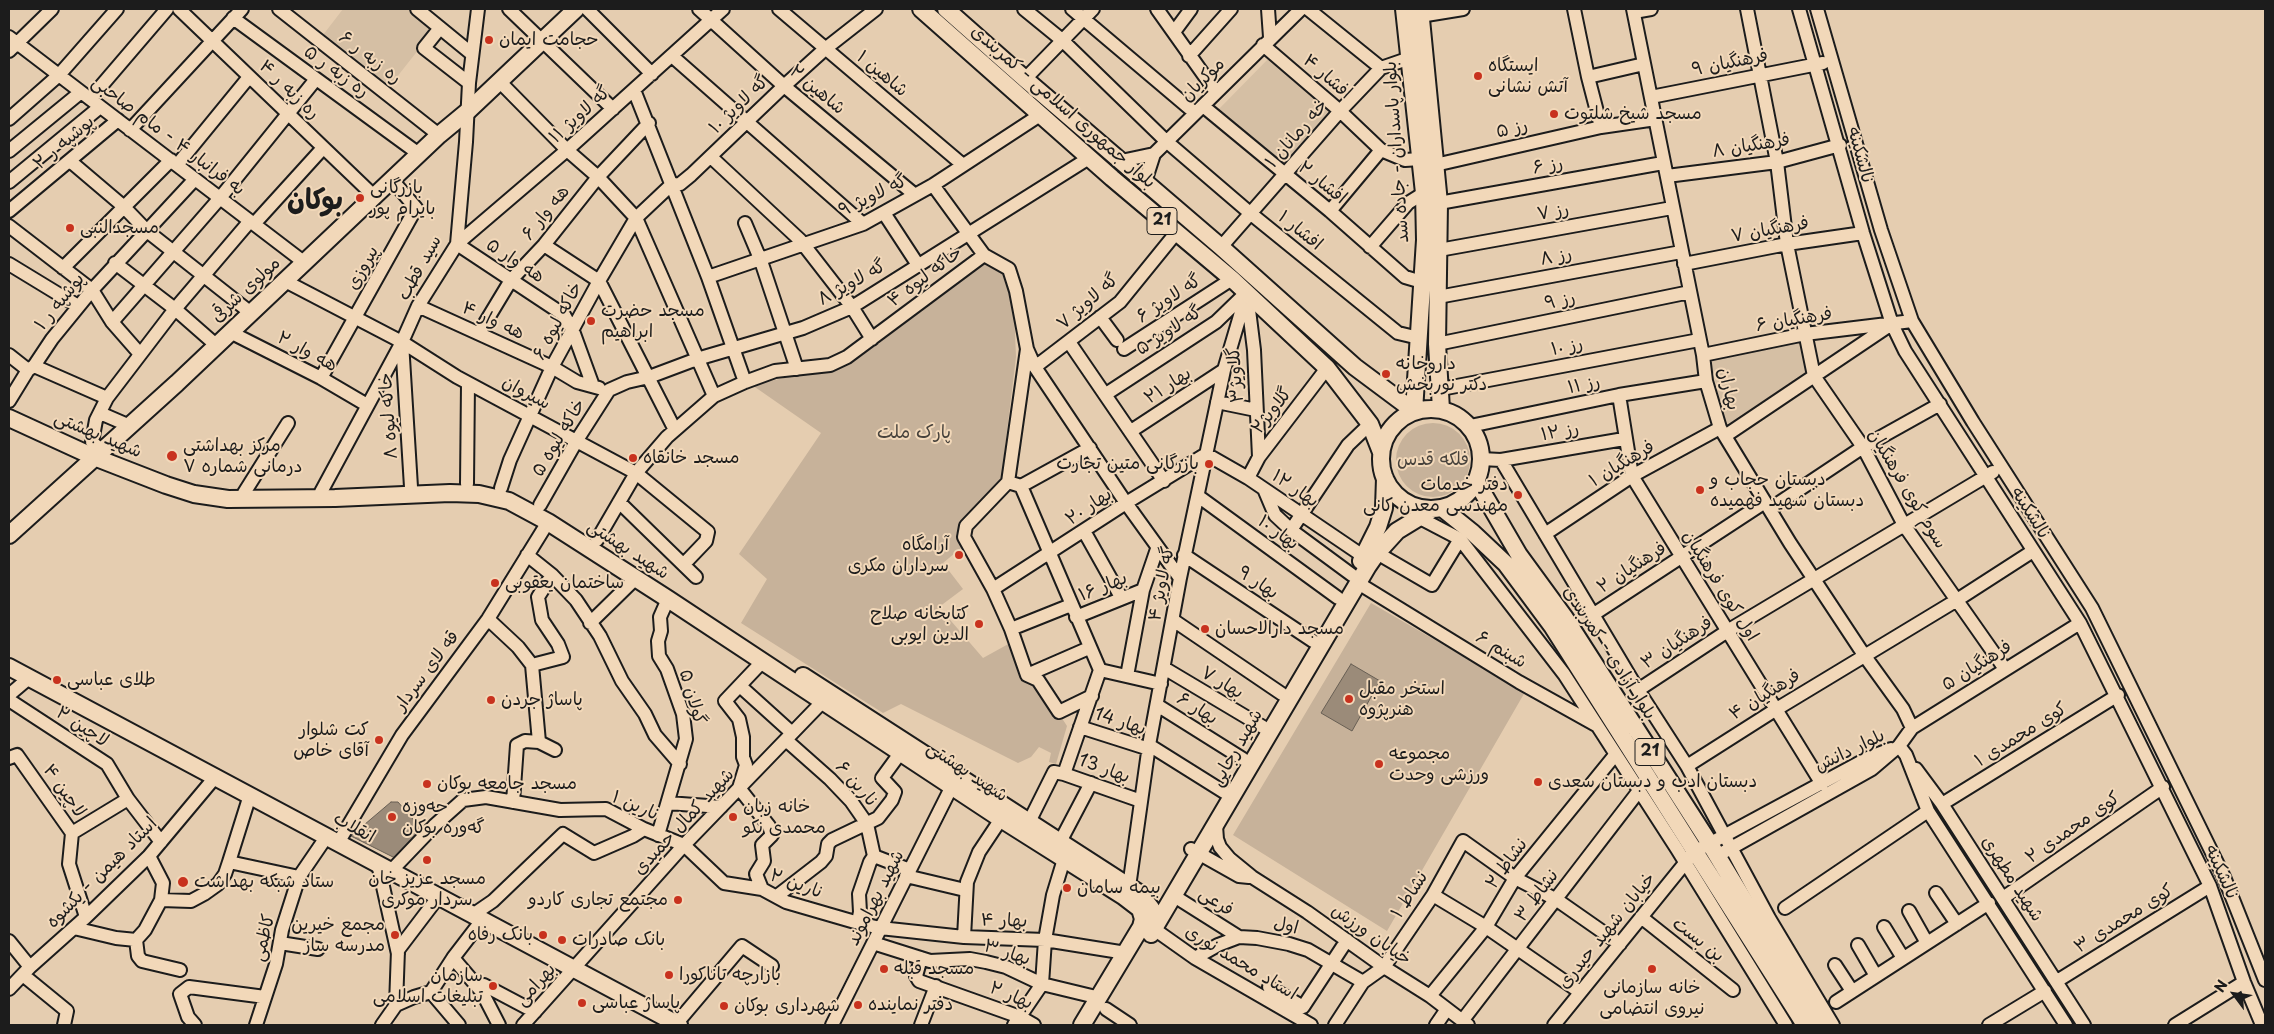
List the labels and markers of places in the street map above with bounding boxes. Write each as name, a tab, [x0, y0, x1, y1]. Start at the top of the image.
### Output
place label: حجامت ایمان	[499, 29, 599, 51]
marker: حجامت ایمان	[483, 34, 495, 46]
place label: ایستگاه آتش نشانی	[1488, 55, 1568, 98]
marker: ایستگاه آتش نشانی	[1472, 70, 1484, 82]
place label: مسجد شیخ شلتوت	[1564, 103, 1702, 125]
marker: مسجد شیخ شلتوت	[1548, 108, 1560, 120]
place label: بازرگانی بایرام پور	[370, 177, 436, 220]
marker: بازرگانی بایرام پور	[354, 192, 366, 204]
place label: مسجدالنبی	[80, 217, 159, 239]
marker: مسجدالنبی	[64, 222, 76, 234]
place label: مسجد حضرت ابراهیم	[601, 300, 705, 342]
marker: مسجد حضرت ابراهیم	[585, 315, 597, 327]
place label: داروخانه دکتر نوربخش	[1396, 353, 1487, 396]
marker: داروخانه دکتر نوربخش	[1380, 368, 1392, 380]
place label: مرکز بهداشتی درمانی شماره ۷	[183, 435, 302, 478]
place label: مسجد خانقاه	[643, 447, 739, 469]
marker: مرکز بهداشتی درمانی شماره ۷	[165, 449, 179, 463]
marker: مسجد خانقاه	[627, 452, 639, 464]
place label: بازرگانی متین تجارت	[1056, 453, 1199, 475]
marker: بازرگانی متین تجارت	[1203, 458, 1215, 470]
place label: دبستان حجاب و دبستان شهید فهمیده	[1710, 469, 1864, 512]
place label: دفتر خدمات مهندسی معدن کانی	[1363, 474, 1508, 516]
marker: دبستان حجاب و دبستان شهید فهمیده	[1694, 484, 1706, 496]
marker: دفتر خدمات مهندسی معدن کانی	[1512, 489, 1524, 501]
place label: آرامگاه سرداران مکری	[848, 534, 949, 576]
marker: آرامگاه سرداران مکری	[953, 549, 965, 561]
place label: ساختمان یعقوبی	[505, 572, 624, 594]
marker: ساختمان یعقوبی	[489, 577, 501, 589]
place label: کتابخانه صلاح الدین ایوبی	[870, 603, 969, 646]
marker: کتابخانه صلاح الدین ایوبی	[973, 618, 985, 630]
place label: مسجد دارالاحسان	[1215, 618, 1344, 640]
marker: مسجد دارالاحسان	[1199, 623, 1211, 635]
place label: طلای عباسی	[67, 669, 156, 691]
marker: طلای عباسی	[51, 674, 63, 686]
place label: استخر مقبل هنرپژوه	[1359, 678, 1445, 721]
place label: پاساژ جردن	[501, 689, 583, 711]
marker: استخر مقبل هنرپژوه	[1343, 693, 1355, 705]
marker: پاساژ جردن	[485, 694, 497, 706]
place label: کت شلوار آقای خاص	[293, 719, 369, 762]
marker: کت شلوار آقای خاص	[373, 734, 385, 746]
place label: مجموعه ورزشی وحدت	[1389, 743, 1489, 786]
marker: مجموعه ورزشی وحدت	[1373, 758, 1385, 770]
place label: دبستان ادب و دبستان سعدی	[1548, 771, 1757, 793]
place label: مسجد جامعه بوکان	[437, 773, 577, 795]
marker: دبستان ادب و دبستان سعدی	[1532, 776, 1544, 788]
marker: مسجد جامعه بوکان	[421, 778, 433, 790]
place label: حه‌وزه گه‌وره بوکان	[402, 796, 485, 839]
place label: خانه زبان محمدی نکو	[743, 796, 826, 839]
marker: حه‌وزه گه‌وره بوکان	[386, 811, 398, 823]
marker: خانه زبان محمدی نکو	[727, 811, 739, 823]
marker: مسجد عزیز خان سردار موکری	[421, 854, 433, 866]
place label: مسجد عزیز خان سردار موکری	[368, 868, 486, 911]
place label: ستاد شبکه بهداشت	[194, 871, 334, 893]
marker: ستاد شبکه بهداشت	[176, 875, 190, 889]
place label: بیمه سامان	[1077, 877, 1161, 899]
marker: بیمه سامان	[1061, 882, 1073, 894]
place label: مجتمع تجاری کاردو	[528, 889, 668, 911]
marker: مجتمع تجاری کاردو	[672, 894, 684, 906]
place label: مجمع خیرین مدرسه ساز	[291, 914, 385, 956]
place label: بانک رفاه	[468, 924, 533, 946]
marker: مجمع خیرین مدرسه ساز	[389, 929, 401, 941]
marker: بانک رفاه	[537, 929, 549, 941]
place label: بانک صادرات	[572, 929, 665, 951]
marker: بانک صادرات	[556, 934, 568, 946]
place label: مسجد قبله	[894, 958, 974, 980]
marker: مسجد قبله	[878, 963, 890, 975]
marker: خانه سازمانی نیروی انتضامی	[1646, 963, 1658, 975]
place label: بازارچه تاناکورا	[679, 964, 781, 986]
place label: سازمان تبلیغات اسلامی	[373, 965, 483, 1008]
marker: بازارچه تاناکورا	[663, 969, 675, 981]
place label: خانه سازمانی نیروی انتضامی	[1600, 977, 1704, 1020]
marker: سازمان تبلیغات اسلامی	[487, 980, 499, 992]
place label: پاساژ عباسی	[592, 992, 680, 1014]
place label: دفتر نماینده	[868, 994, 953, 1016]
place label: شهرداری بوکان	[734, 995, 840, 1017]
marker: پاساژ عباسی	[576, 997, 588, 1009]
marker: دفتر نماینده	[852, 999, 864, 1011]
marker: شهرداری بوکان	[718, 1000, 730, 1012]

